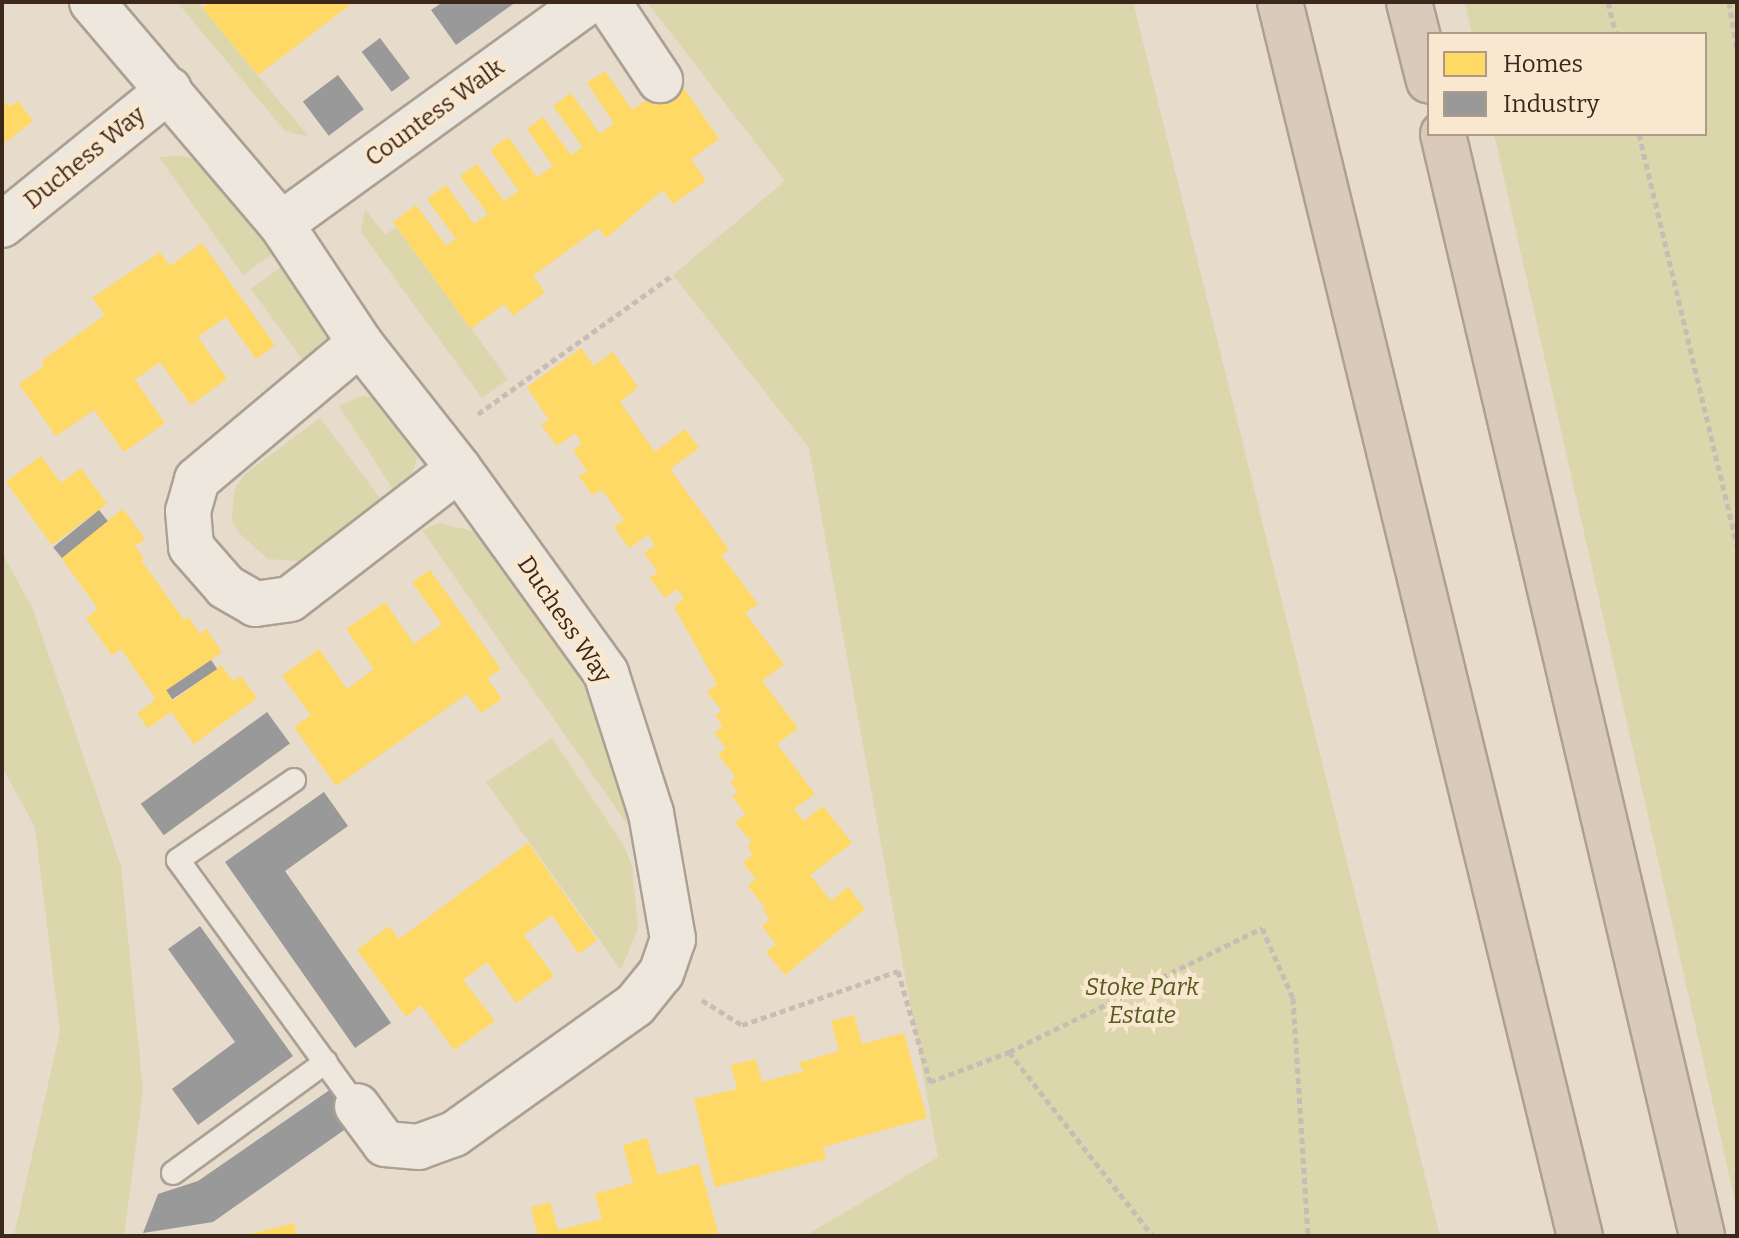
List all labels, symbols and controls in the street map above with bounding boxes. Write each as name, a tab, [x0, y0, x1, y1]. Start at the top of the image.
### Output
legend	[1427, 32, 1707, 136]
text: Homes	[1503, 50, 1583, 78]
street label: Countess Walk	[360, 53, 510, 173]
text: Industry	[1503, 90, 1600, 118]
street label: Duchess Way	[19, 100, 151, 216]
street label: Duchess Way	[511, 551, 617, 689]
park label: Stoke Park Estate	[1085, 974, 1199, 1030]

